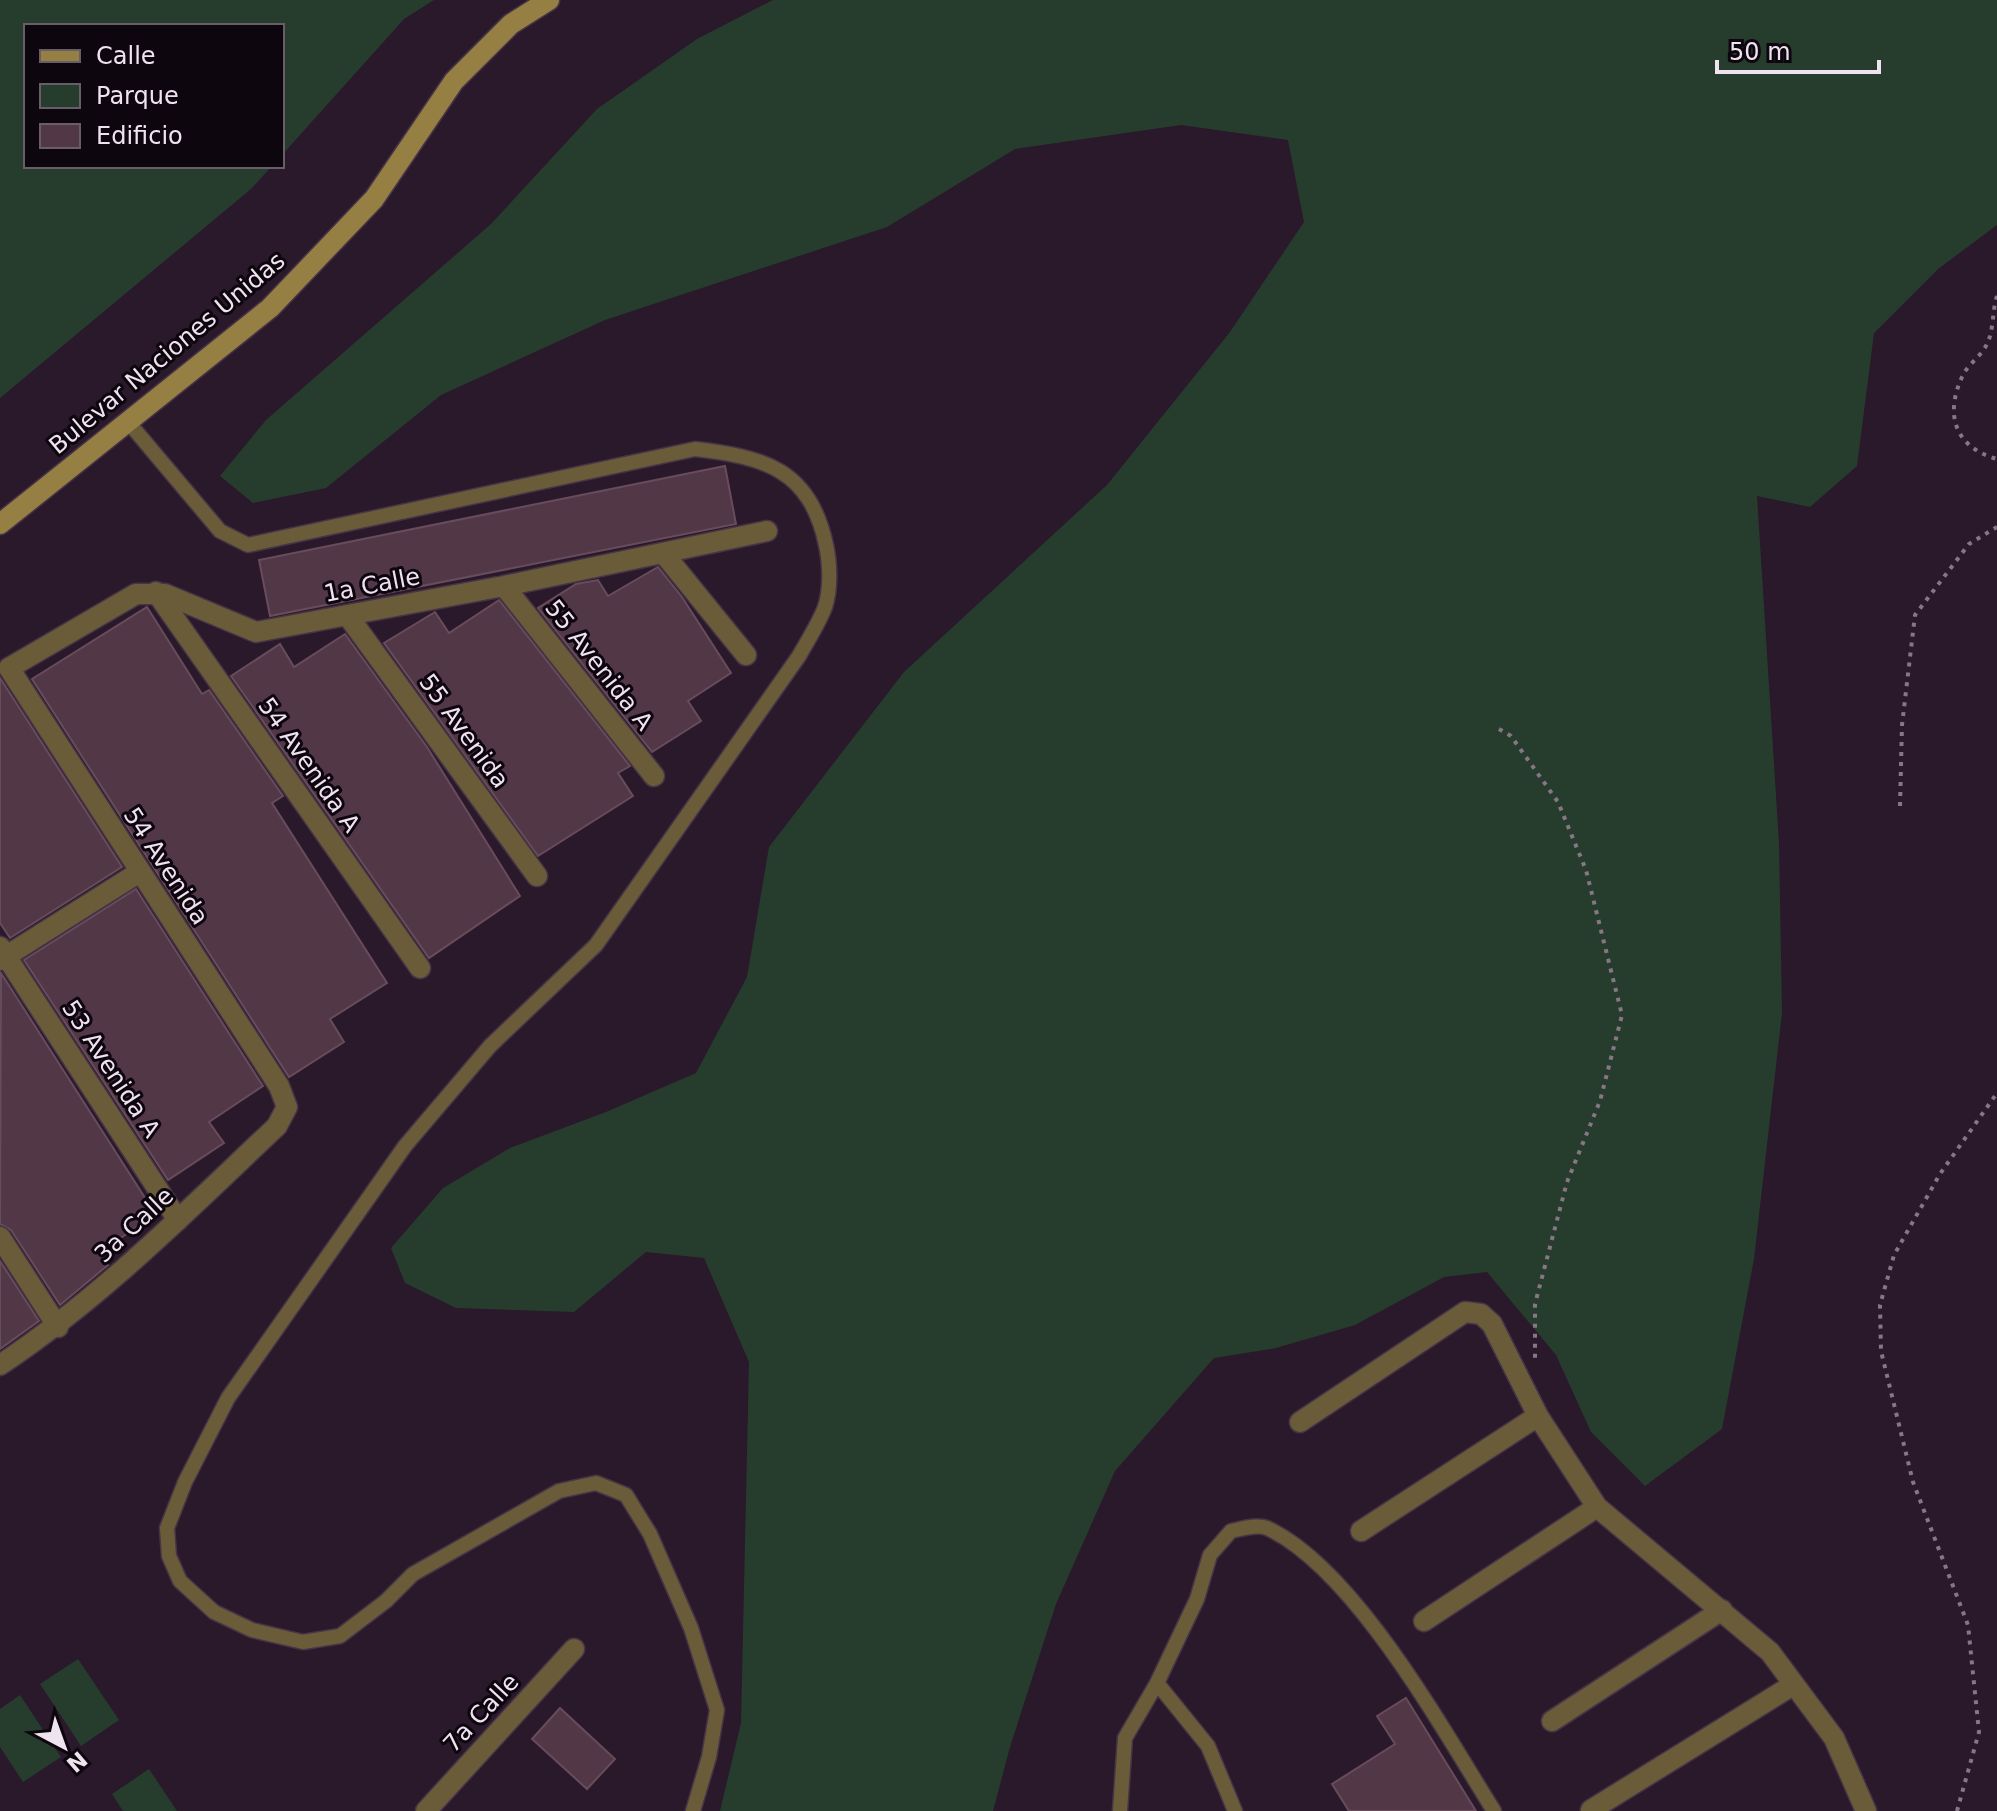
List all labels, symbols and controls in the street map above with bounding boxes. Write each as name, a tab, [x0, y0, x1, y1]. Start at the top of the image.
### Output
legend	[24, 24, 284, 168]
scale bar	[1717, 24, 1879, 74]
text: 50 m	[1729, 38, 1791, 66]
text: Calle	[96, 42, 156, 70]
text: Parque	[96, 82, 179, 110]
text: Edificio	[96, 122, 183, 150]
street label: Bulevar Naciones Unidas	[44, 246, 290, 460]
street label: 1a Calle	[322, 562, 422, 608]
street label: 55 Avenida A	[539, 594, 659, 736]
street label: 55 Avenida	[413, 669, 515, 793]
street label: 54 Avenida A	[252, 692, 366, 838]
street label: 54 Avenida	[118, 802, 214, 930]
street label: 53 Avenida A	[56, 995, 166, 1143]
street label: 3a Calle	[89, 1182, 179, 1268]
street label: 7a Calle	[438, 1668, 524, 1758]
north arrow	[24, 1707, 104, 1787]
text: N	[62, 1746, 92, 1777]

